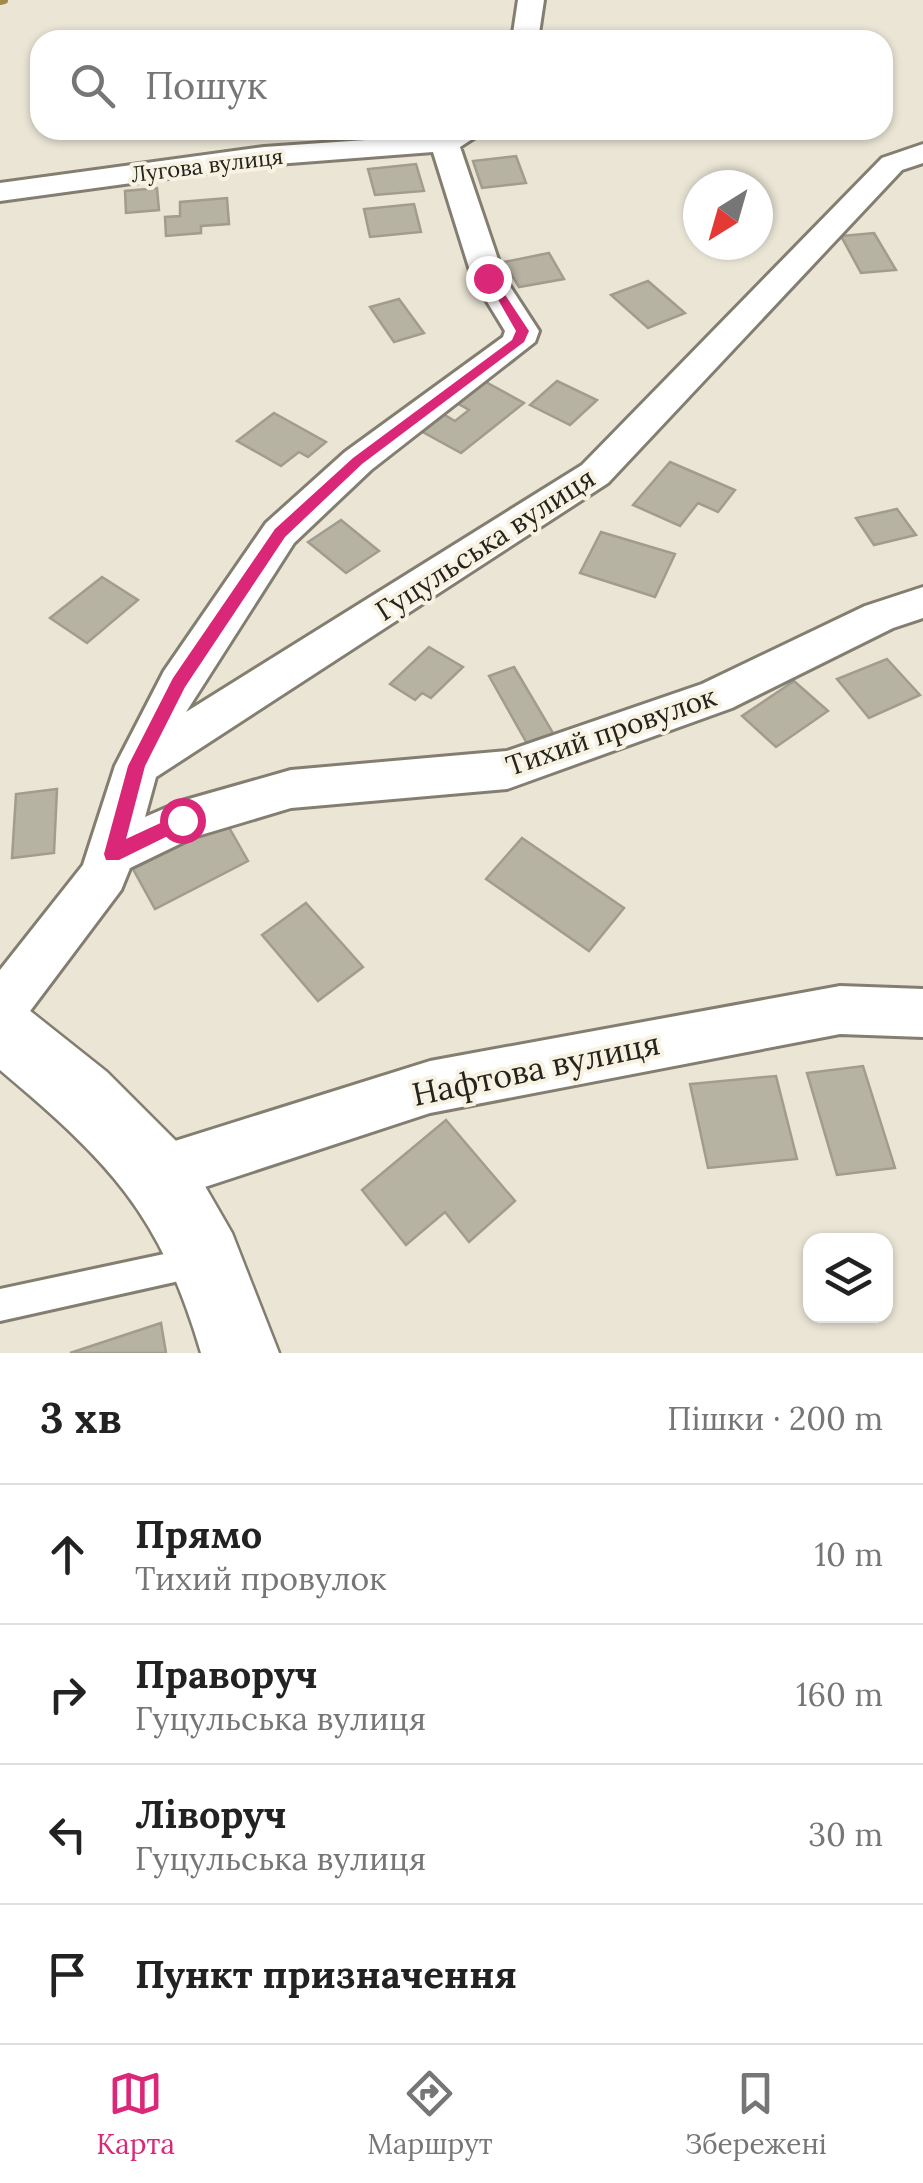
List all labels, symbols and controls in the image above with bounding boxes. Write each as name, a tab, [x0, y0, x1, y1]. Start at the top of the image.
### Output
search box	[30, 30, 893, 140]
icon: search	[65, 58, 120, 113]
text: Пошук	[145, 61, 267, 109]
street label: Лугова вулиця	[129, 142, 285, 188]
north arrow	[683, 170, 773, 260]
route end	[466, 256, 512, 302]
street label: Гуцульська вулиця	[368, 460, 602, 628]
street label: Тихий провулок	[501, 678, 721, 784]
route start	[160, 798, 206, 844]
street label: Нафтова вулиця	[408, 1022, 663, 1115]
map controls	[803, 1233, 893, 1323]
button: layers	[803, 1233, 893, 1323]
text: 3 хв	[40, 1391, 122, 1445]
text: Пішки · 200 m	[667, 1398, 883, 1439]
text: Прямо	[135, 1510, 262, 1558]
icon: ahead	[40, 1527, 95, 1582]
text: 10 m	[814, 1534, 883, 1575]
text: Тихий провулок	[135, 1558, 387, 1599]
text: Праворуч	[135, 1650, 318, 1698]
icon: right	[40, 1667, 95, 1722]
text: 160 m	[796, 1674, 883, 1715]
text: Гуцульська вулиця	[135, 1698, 426, 1739]
text: Ліворуч	[135, 1790, 287, 1838]
icon: left	[40, 1807, 95, 1862]
text: 30 m	[808, 1814, 883, 1855]
text: Гуцульська вулиця	[135, 1838, 426, 1879]
icon: arrive	[40, 1947, 95, 2002]
text: Пункт призначення	[135, 1950, 517, 1998]
tab: Карта	[96, 2066, 175, 2162]
tab: Маршрут	[367, 2066, 493, 2162]
tab: Збережені	[685, 2066, 827, 2162]

